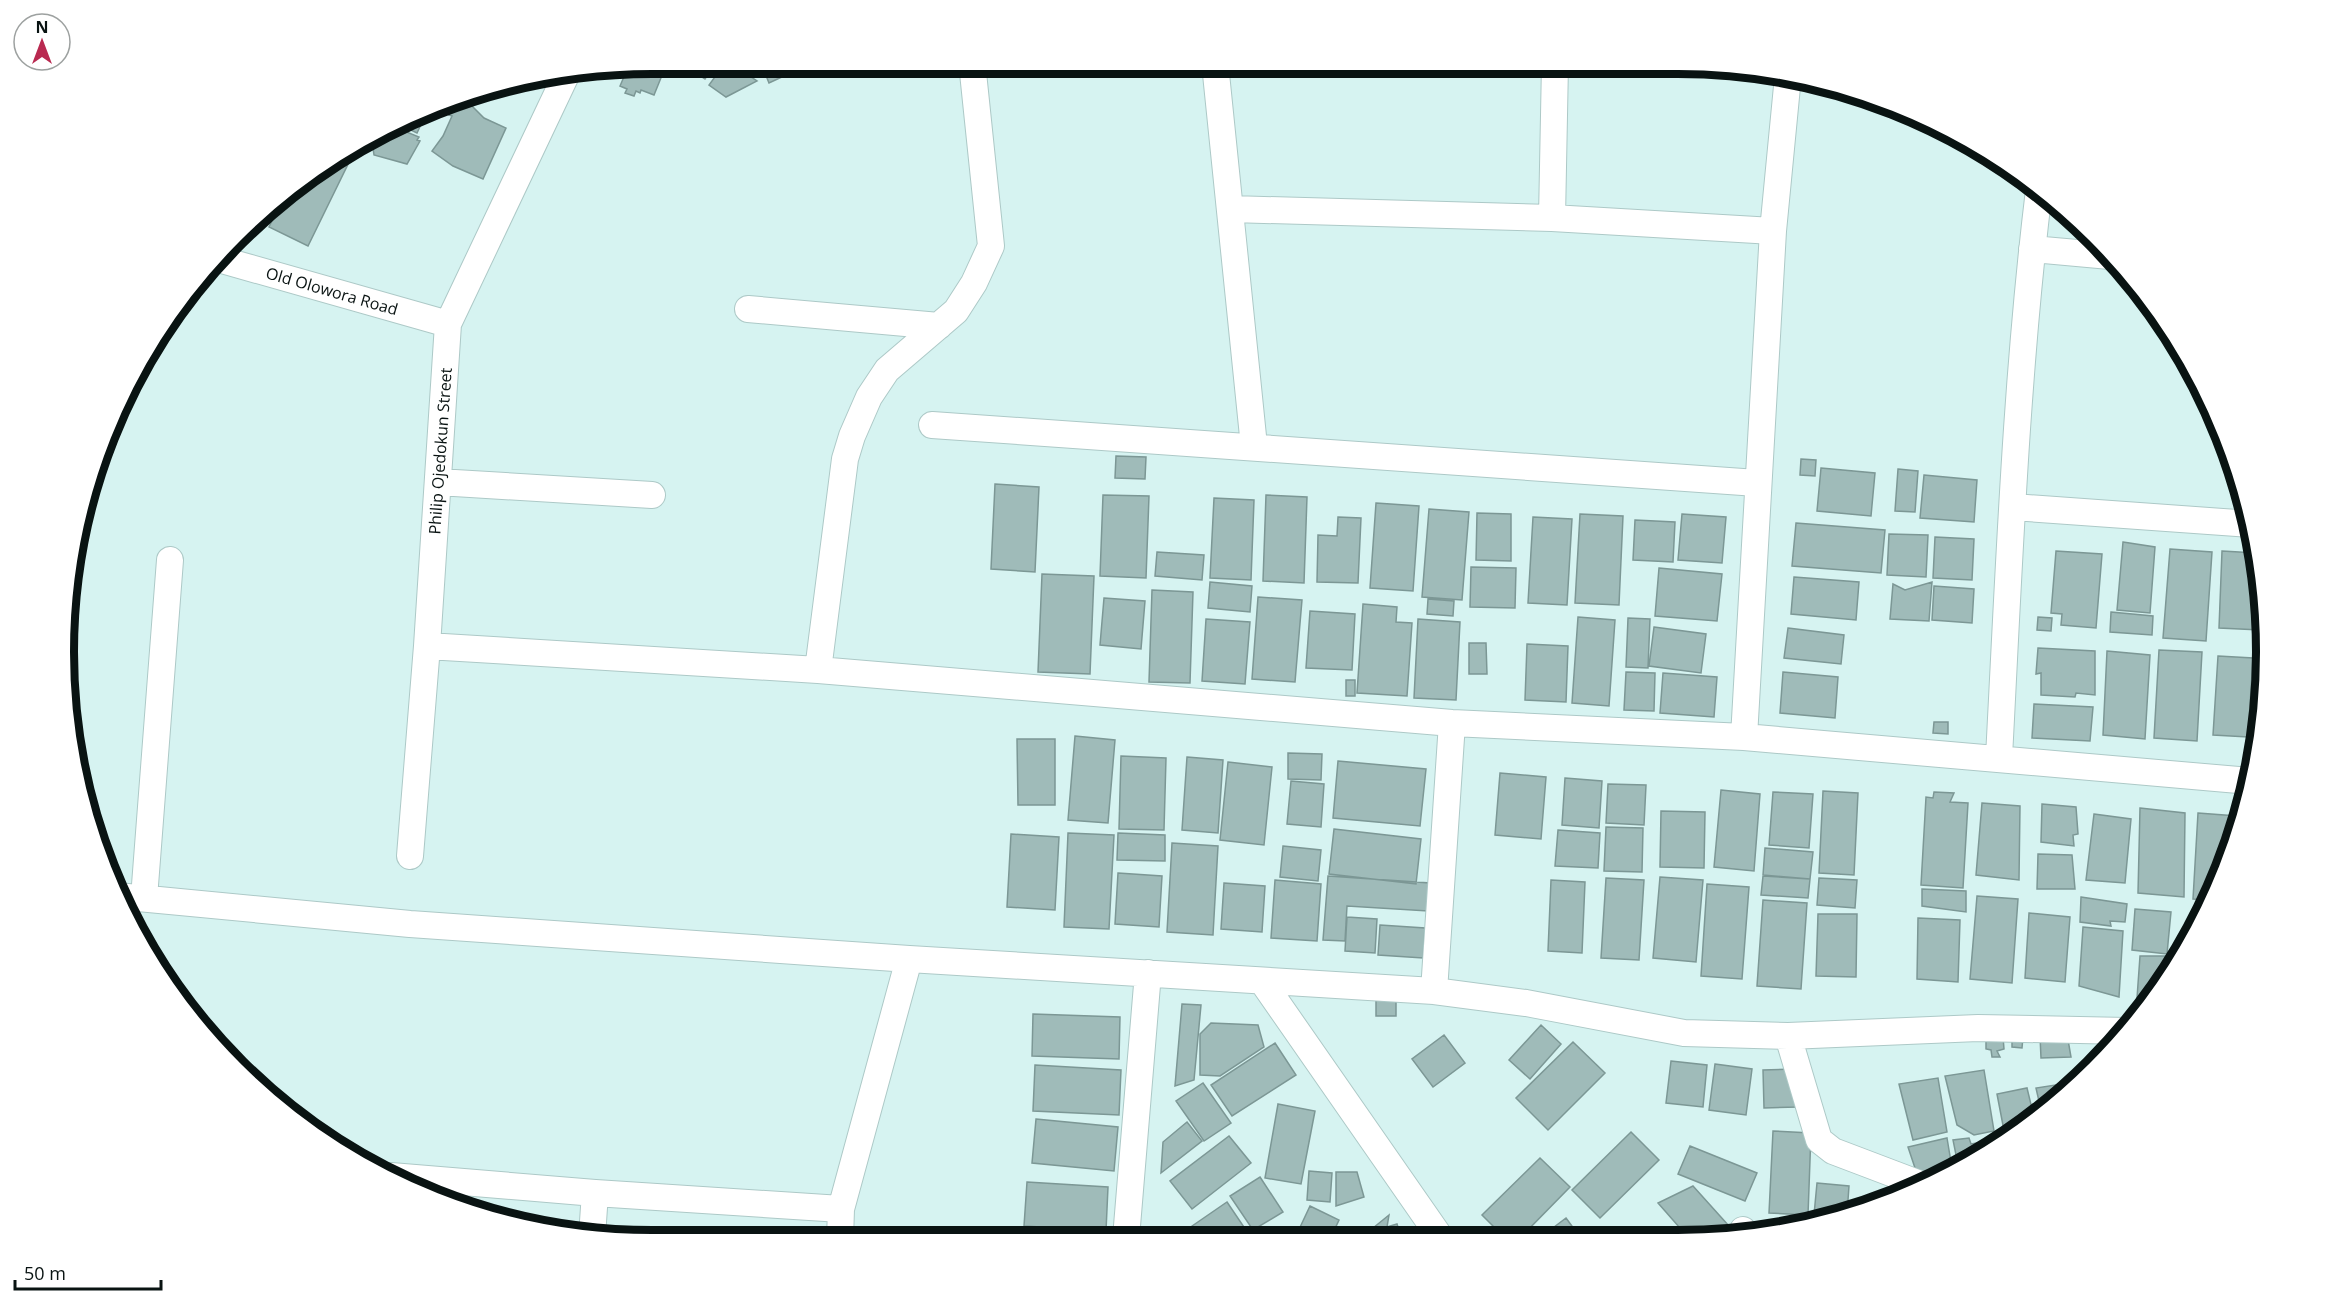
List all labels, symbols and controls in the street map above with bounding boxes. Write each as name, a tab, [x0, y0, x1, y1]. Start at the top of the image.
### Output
north arrow	[12, 12, 72, 72]
text: N	[35, 16, 49, 38]
street label: Old Olowora Road	[263, 262, 401, 320]
street label: Philip Ojedokun Street	[423, 367, 457, 535]
scale bar	[15, 1253, 160, 1291]
text: 50 m	[24, 1261, 66, 1285]

